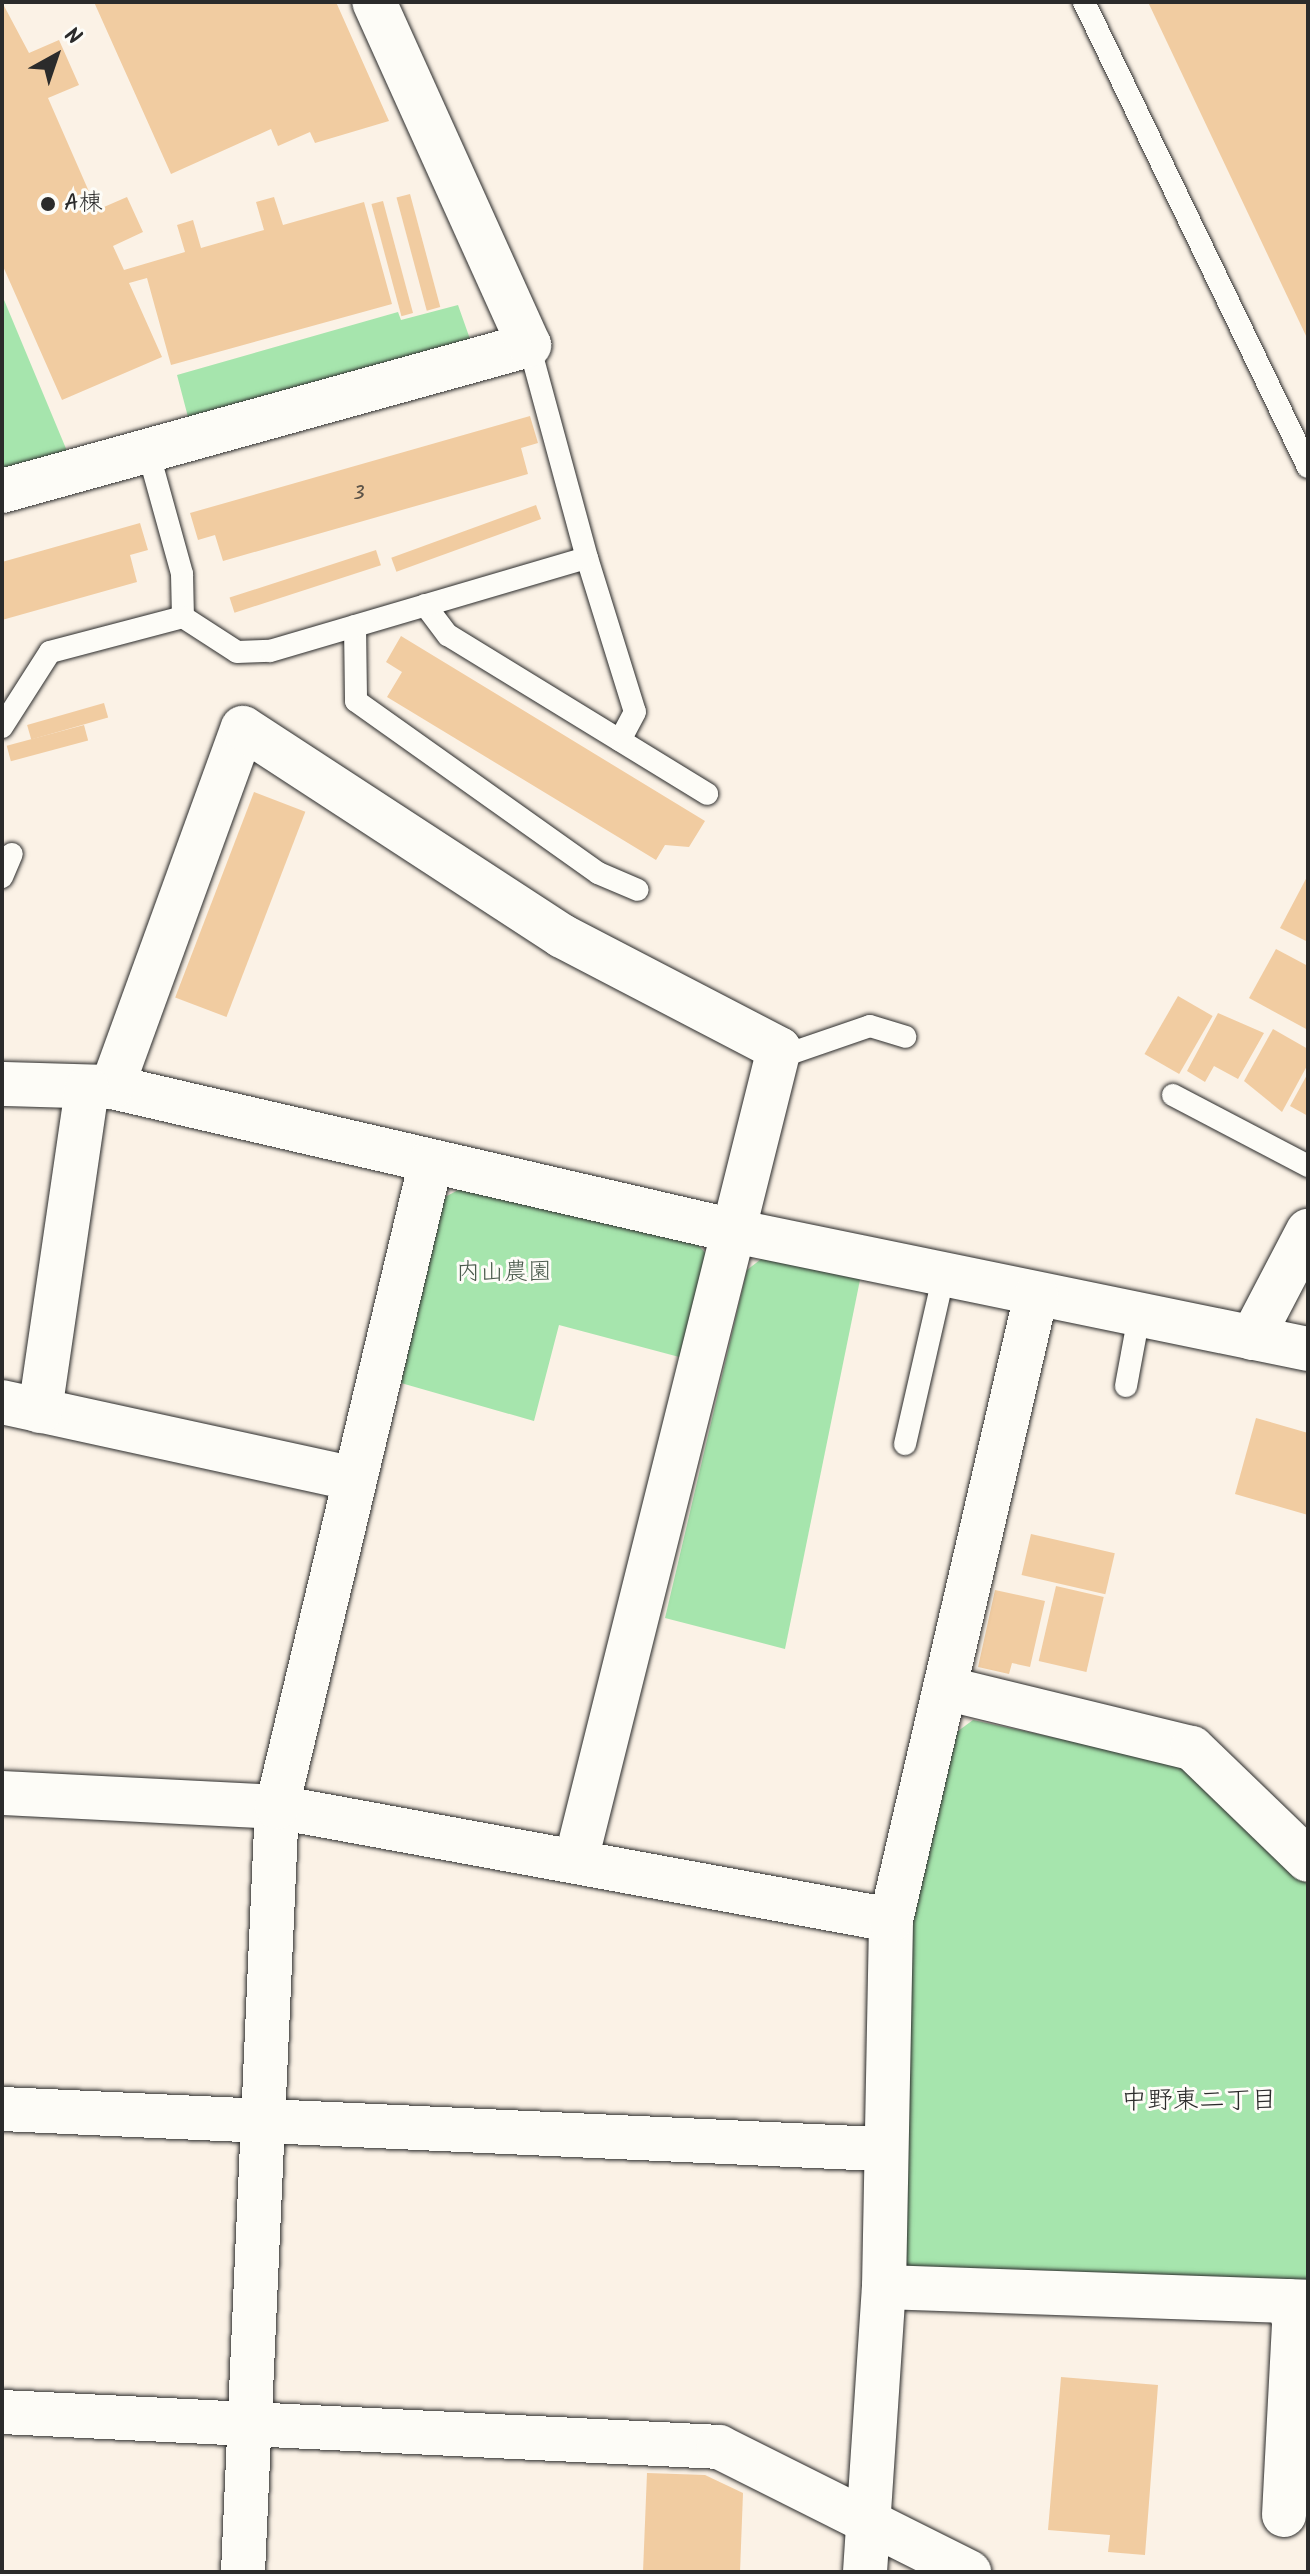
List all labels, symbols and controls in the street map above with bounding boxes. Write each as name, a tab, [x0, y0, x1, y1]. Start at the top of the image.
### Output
north arrow	[16, 16, 96, 96]
text: N	[55, 19, 88, 55]
place label: A棟	[64, 190, 103, 218]
marker: A棟	[39, 195, 57, 213]
house number: 3	[353, 482, 365, 506]
park label: 内山農園	[456, 1259, 552, 1287]
district label: 中野東二丁目	[1121, 2086, 1277, 2118]

